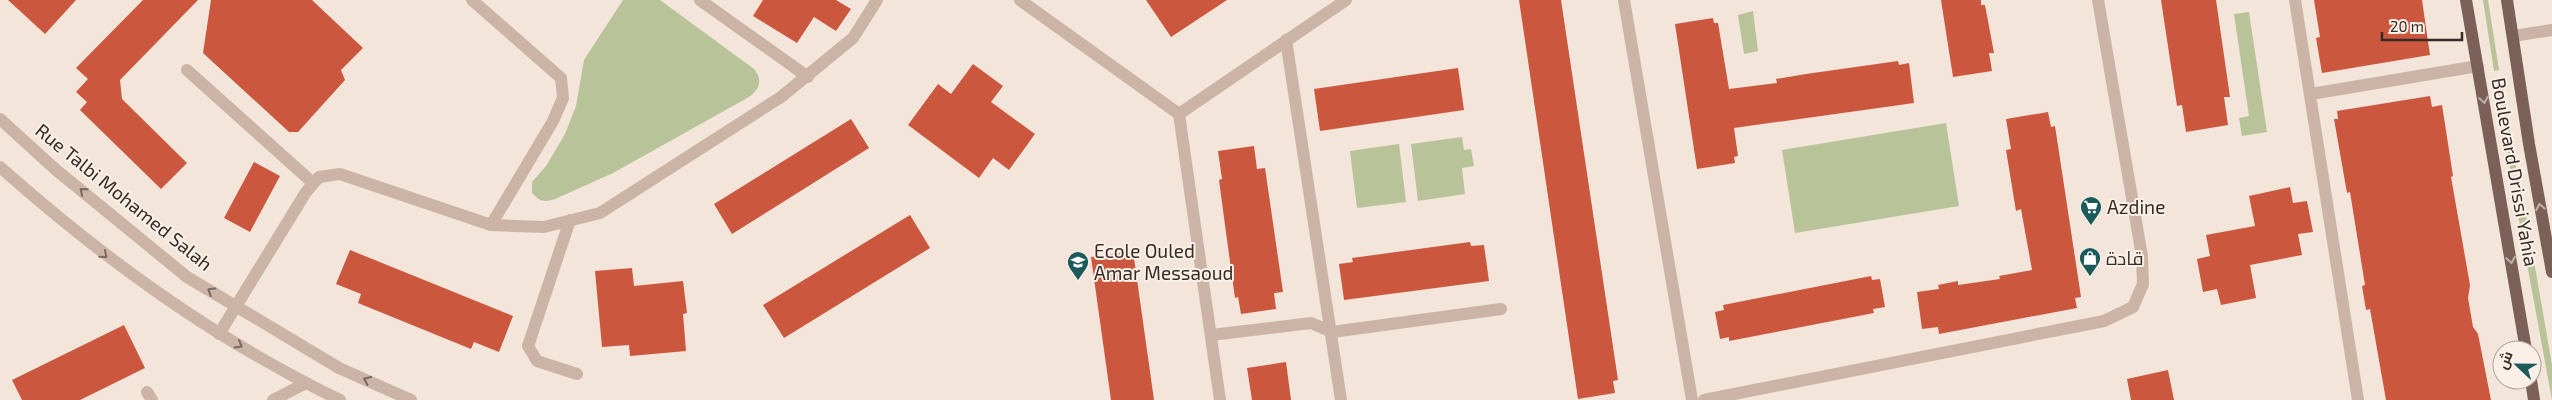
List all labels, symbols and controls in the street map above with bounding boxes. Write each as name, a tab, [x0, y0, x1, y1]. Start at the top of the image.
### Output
scale bar	[2382, 10, 2462, 42]
text: 20 m	[2390, 17, 2424, 35]
street label: Boulevard Drissi Yahia	[2488, 76, 2543, 268]
one-way arrow	[2478, 95, 2488, 104]
street label: Rue Talbi Mohamed Salah	[31, 118, 217, 275]
one-way arrow	[80, 189, 89, 197]
supermarket icon: Azdine	[2079, 195, 2103, 226]
place label: Azdine	[2107, 195, 2165, 218]
one-way arrow	[2535, 202, 2546, 211]
place label: Ecole Ouled Amar Messaoud	[1094, 239, 1233, 284]
shop icon: قادة	[2078, 246, 2102, 277]
place label: قادة	[2106, 246, 2143, 269]
one-way arrow	[99, 249, 108, 258]
school or university icon: Ecole Ouled Amar Messaoud	[1066, 250, 1090, 281]
one-way arrow	[2506, 256, 2516, 264]
one-way arrow	[207, 288, 216, 298]
one-way arrow	[234, 339, 243, 349]
north arrow	[2492, 340, 2542, 390]
text: ش	[2493, 348, 2517, 372]
one-way arrow	[363, 376, 372, 387]

